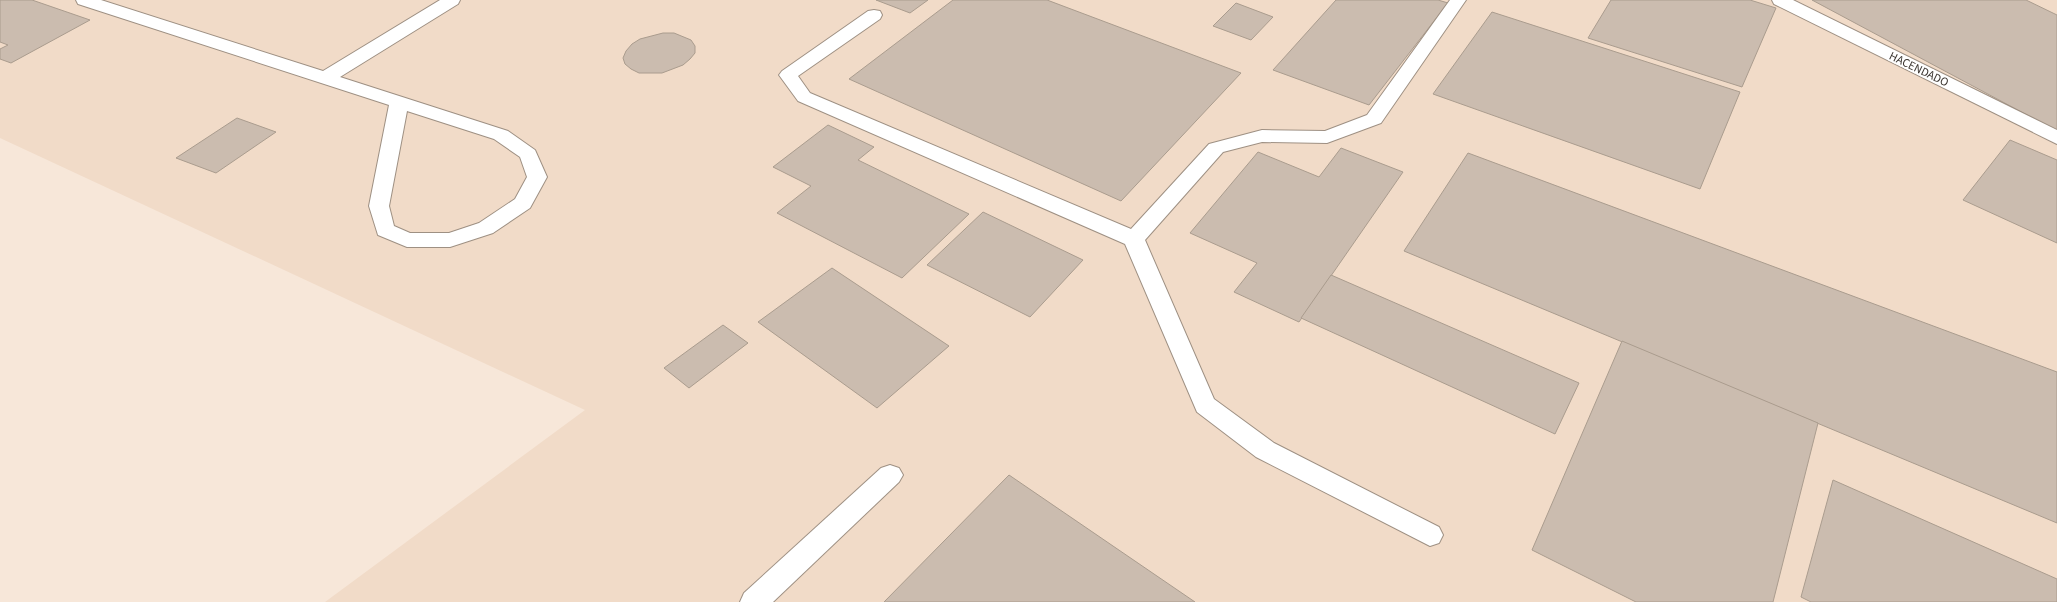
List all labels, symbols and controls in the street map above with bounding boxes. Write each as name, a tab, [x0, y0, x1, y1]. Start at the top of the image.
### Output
street label: HACENDADO	[1886, 48, 1951, 91]

